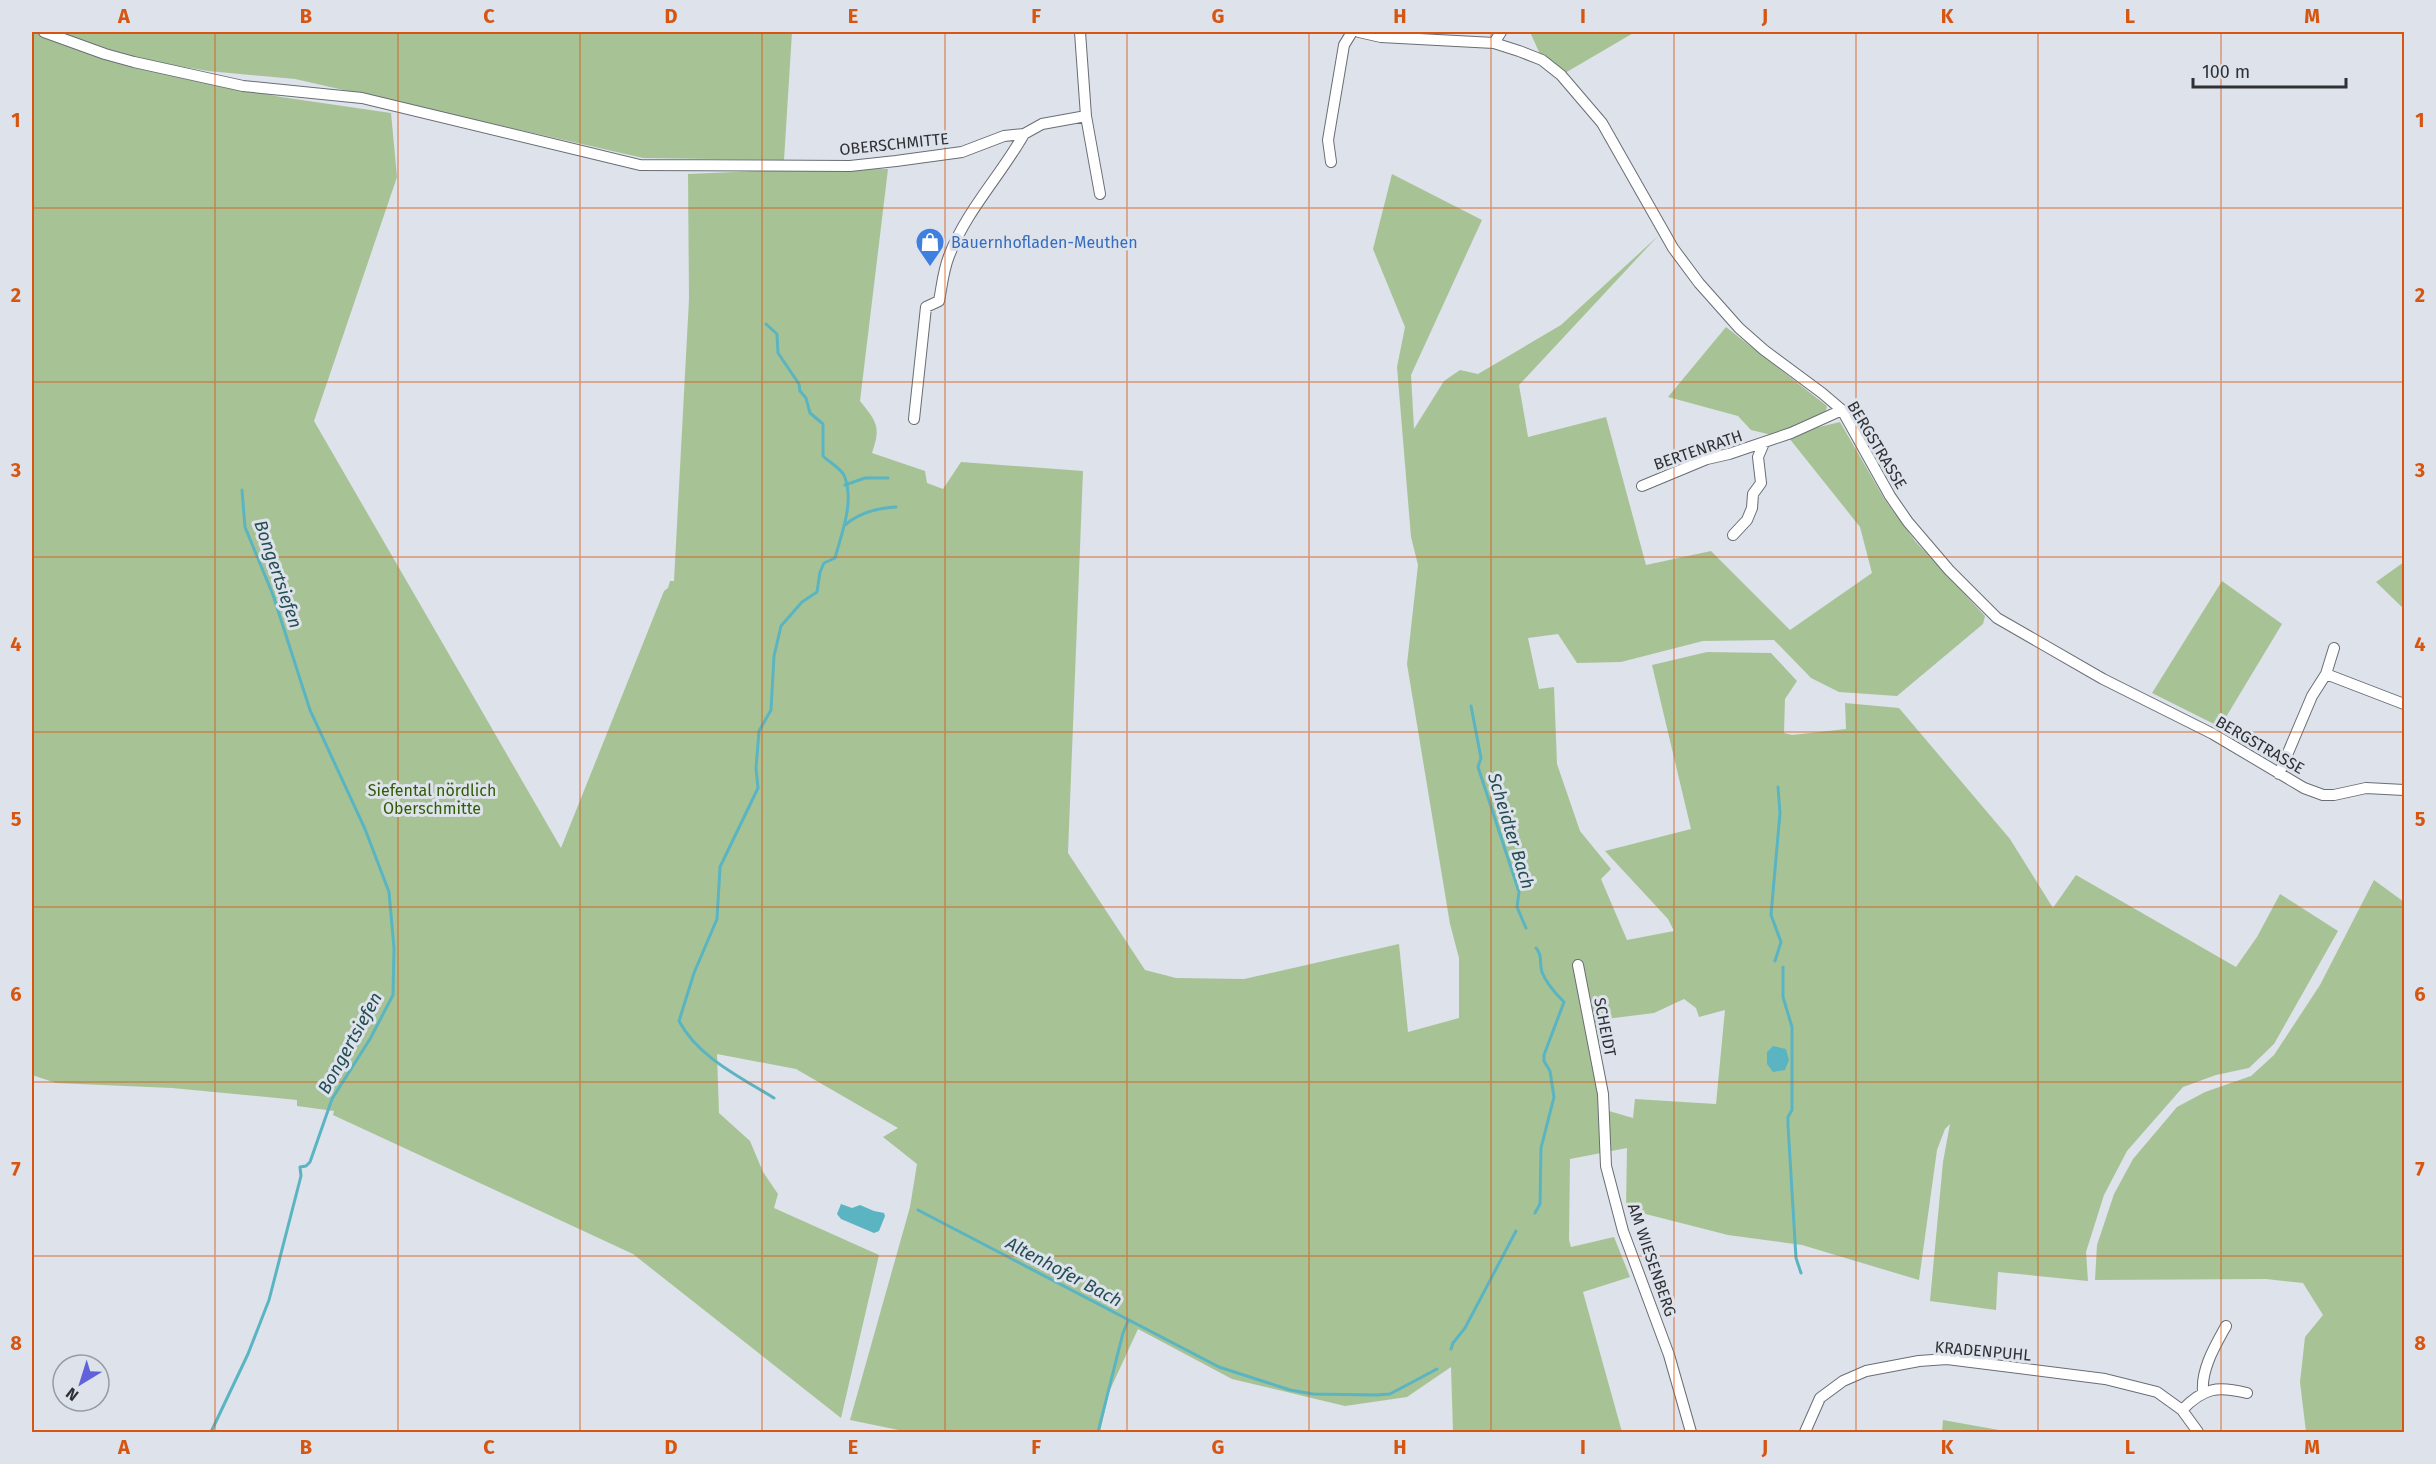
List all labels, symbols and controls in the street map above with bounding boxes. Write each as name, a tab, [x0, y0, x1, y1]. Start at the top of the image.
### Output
text: A	[117, 4, 131, 28]
text: B	[300, 4, 312, 28]
text: C	[483, 4, 495, 28]
text: D	[664, 4, 678, 28]
text: E	[848, 4, 858, 28]
text: F	[1031, 4, 1041, 28]
text: G	[1212, 4, 1224, 28]
text: H	[1393, 4, 1407, 28]
text: I	[1580, 4, 1586, 28]
text: J	[1761, 4, 1768, 28]
text: K	[1941, 4, 1954, 28]
text: L	[2125, 4, 2135, 28]
text: M	[2304, 4, 2320, 28]
scale bar	[2193, 51, 2346, 89]
text: 100 m	[2202, 61, 2250, 83]
text: 1	[11, 108, 21, 132]
text: 1	[2415, 108, 2425, 132]
street label: OBERSCHMITTE	[838, 129, 950, 159]
shop icon: Bauernhofladen-Meuthen	[914, 226, 946, 268]
place label: Bauernhofladen-Meuthen	[951, 233, 1138, 252]
text: 2	[11, 283, 21, 307]
text: 2	[2415, 283, 2425, 307]
street label: BERGSTRASSE	[1843, 398, 1911, 492]
street label: BERTENRATH	[1651, 426, 1745, 474]
text: 3	[10, 458, 21, 482]
text: 3	[2414, 458, 2425, 482]
water label: Bongertsiefen	[249, 517, 307, 631]
text: 4	[10, 632, 22, 656]
text: 4	[2414, 632, 2426, 656]
street label: BERGSTRASSE	[2212, 712, 2308, 778]
water label: Scheidter Bach	[1483, 769, 1539, 892]
park label: Siefental nördlich Oberschmitte	[368, 781, 496, 818]
text: 5	[11, 807, 22, 831]
text: 5	[2415, 807, 2426, 831]
text: 6	[10, 982, 22, 1006]
text: 6	[2414, 982, 2426, 1006]
water label: Bongertsiefen	[313, 988, 387, 1098]
street label: SCHEIDT	[1590, 996, 1620, 1059]
text: 7	[11, 1157, 21, 1181]
text: 7	[2415, 1157, 2425, 1181]
street label: AM WIESENBERG	[1624, 1201, 1680, 1319]
water label: Altenhofer Bach	[1001, 1232, 1126, 1312]
text: 8	[10, 1331, 22, 1355]
text: 8	[2414, 1331, 2426, 1355]
street label: KRADENPUHL	[1934, 1337, 2032, 1365]
north arrow	[51, 1353, 111, 1413]
text: N	[62, 1384, 82, 1405]
text: A	[117, 1435, 131, 1459]
text: B	[300, 1435, 312, 1459]
text: C	[483, 1435, 495, 1459]
text: D	[664, 1435, 678, 1459]
text: E	[848, 1435, 858, 1459]
text: F	[1031, 1435, 1041, 1459]
text: G	[1212, 1435, 1224, 1459]
text: H	[1393, 1435, 1407, 1459]
text: I	[1580, 1435, 1586, 1459]
text: J	[1761, 1435, 1768, 1459]
text: K	[1941, 1435, 1954, 1459]
text: L	[2125, 1435, 2135, 1459]
text: M	[2304, 1435, 2320, 1459]

